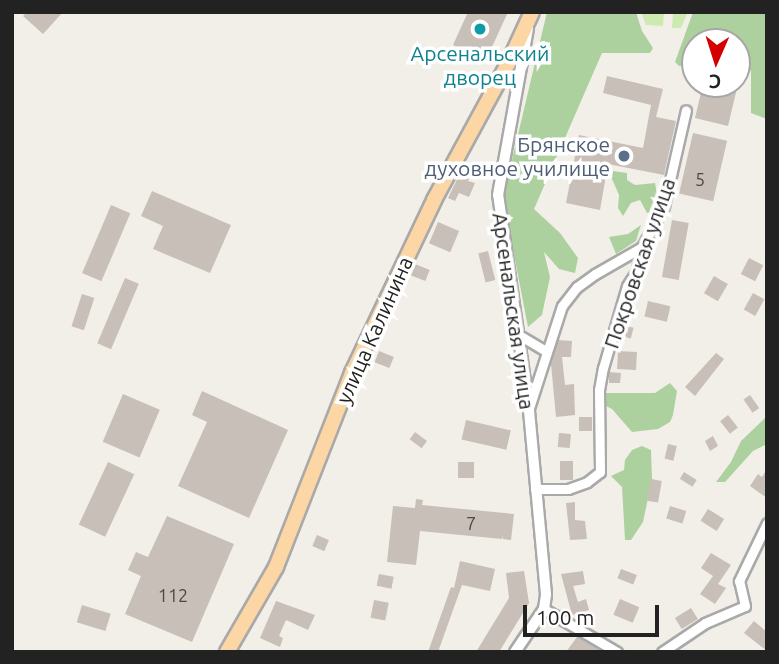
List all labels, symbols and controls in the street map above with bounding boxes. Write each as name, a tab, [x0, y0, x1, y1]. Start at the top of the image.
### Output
marker: Арсенальский дворец	[472, 21, 488, 37]
north arrow	[681, 28, 751, 98]
place label: Арсенальский дворец	[411, 40, 549, 90]
text: С	[708, 71, 722, 93]
place label: Брянское духовное училище	[425, 131, 610, 181]
marker: Брянское духовное училище	[616, 148, 632, 164]
house number: 5	[695, 168, 705, 190]
street label: Покровская улица	[598, 174, 680, 352]
street label: Арсенальская улица	[488, 211, 540, 411]
street label: улица Калинина	[330, 253, 418, 407]
house number: 7	[466, 512, 476, 534]
house number: 112	[158, 584, 188, 606]
scale bar	[527, 590, 664, 634]
text: 100 m	[536, 605, 594, 629]

